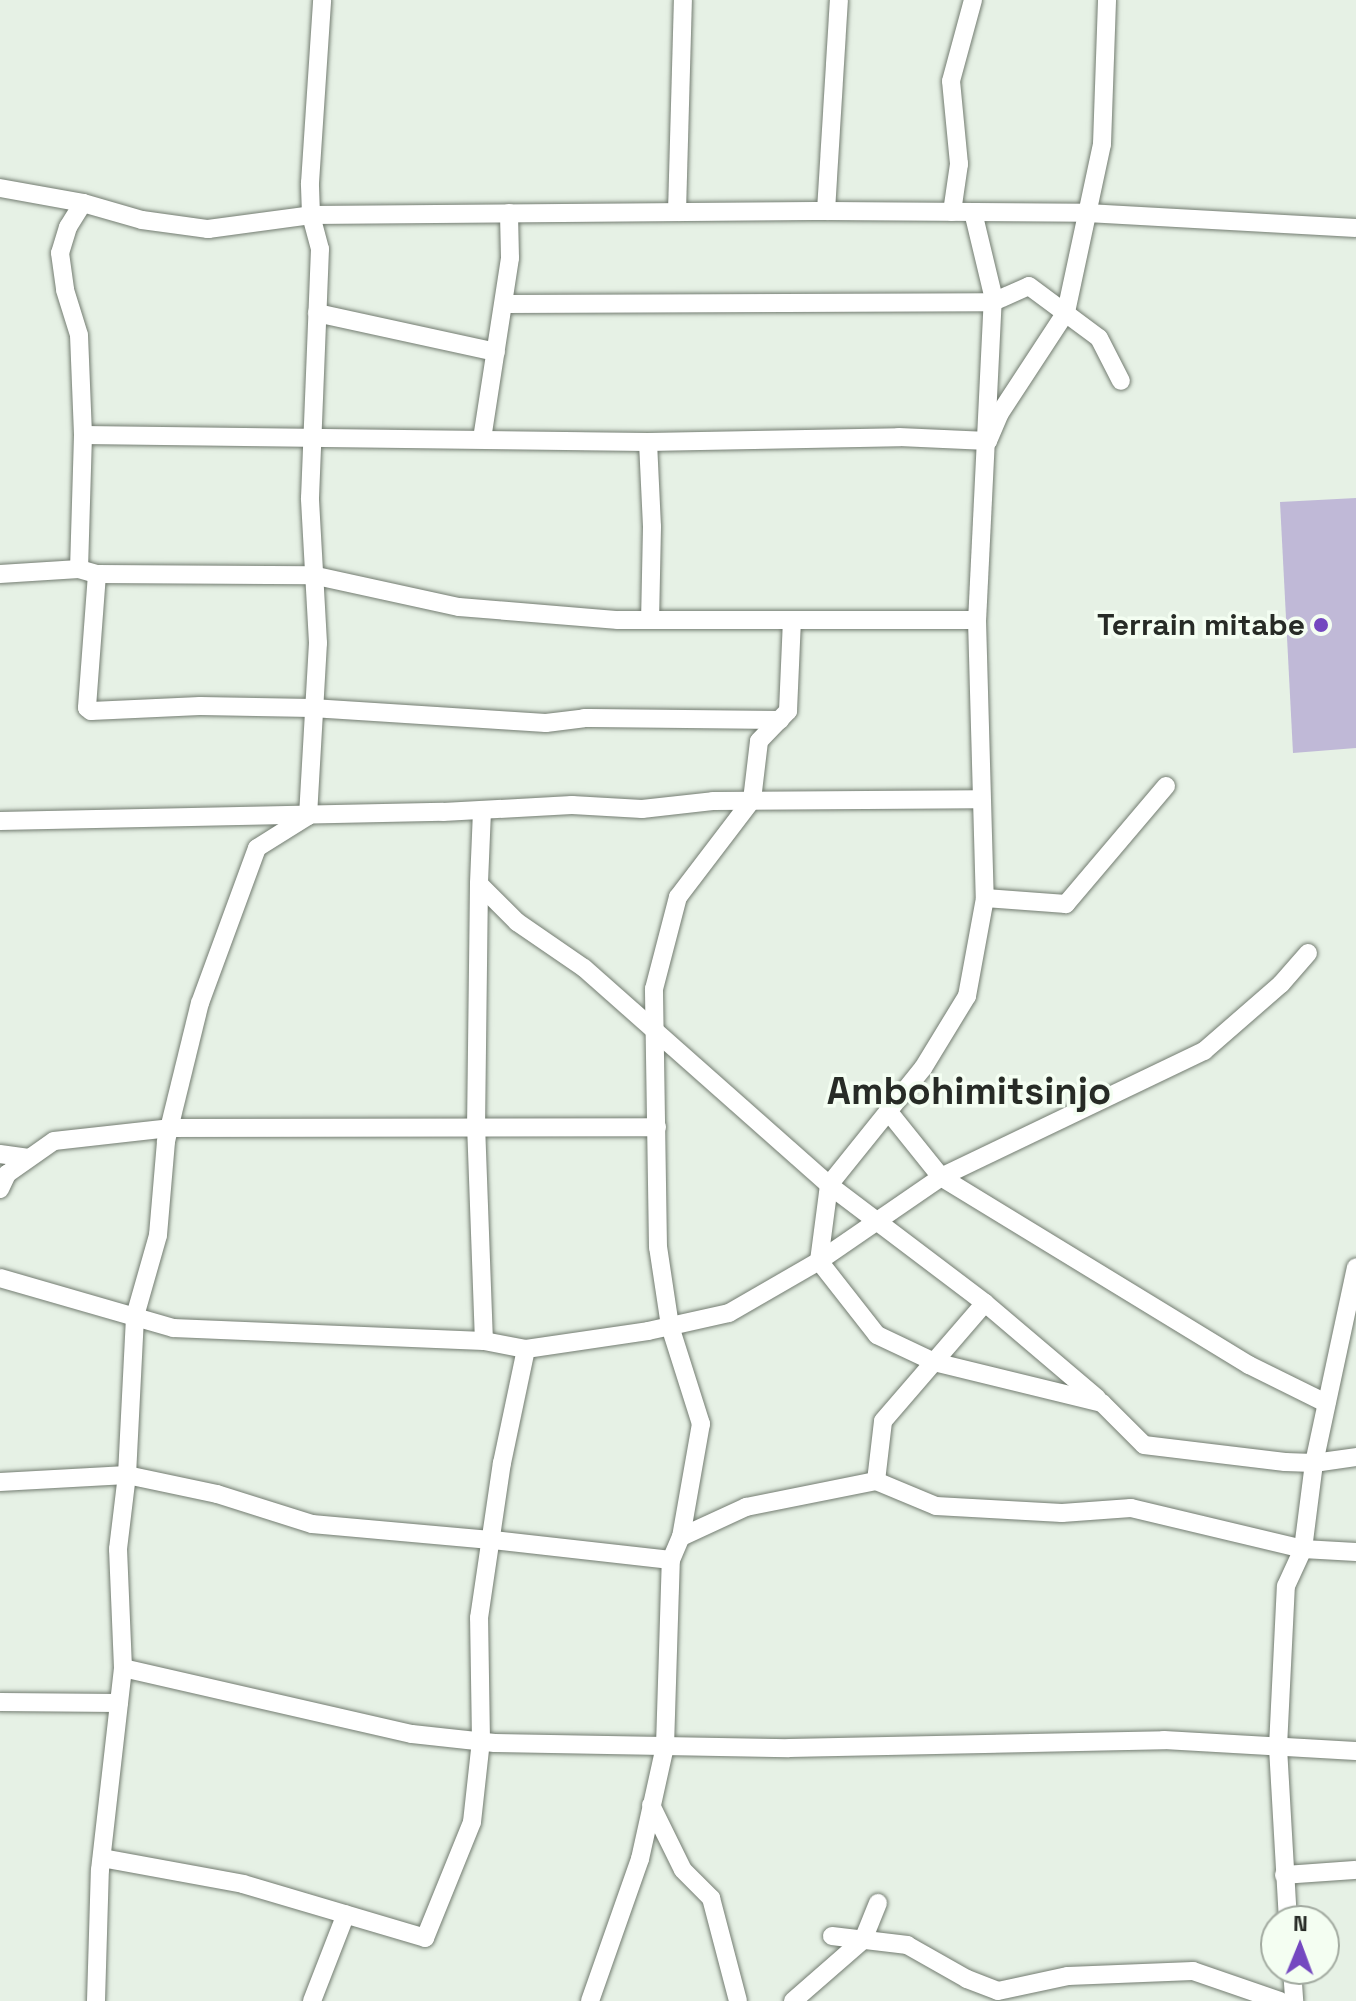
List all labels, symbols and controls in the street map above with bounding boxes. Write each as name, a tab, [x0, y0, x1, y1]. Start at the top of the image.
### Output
place label: Terrain mitabe	[1097, 607, 1305, 643]
marker: Terrain mitabe	[1312, 616, 1330, 634]
district label: Ambohimitsinjo	[827, 1069, 1111, 1115]
north arrow	[1260, 1905, 1340, 1985]
text: N	[1293, 1909, 1308, 1937]

